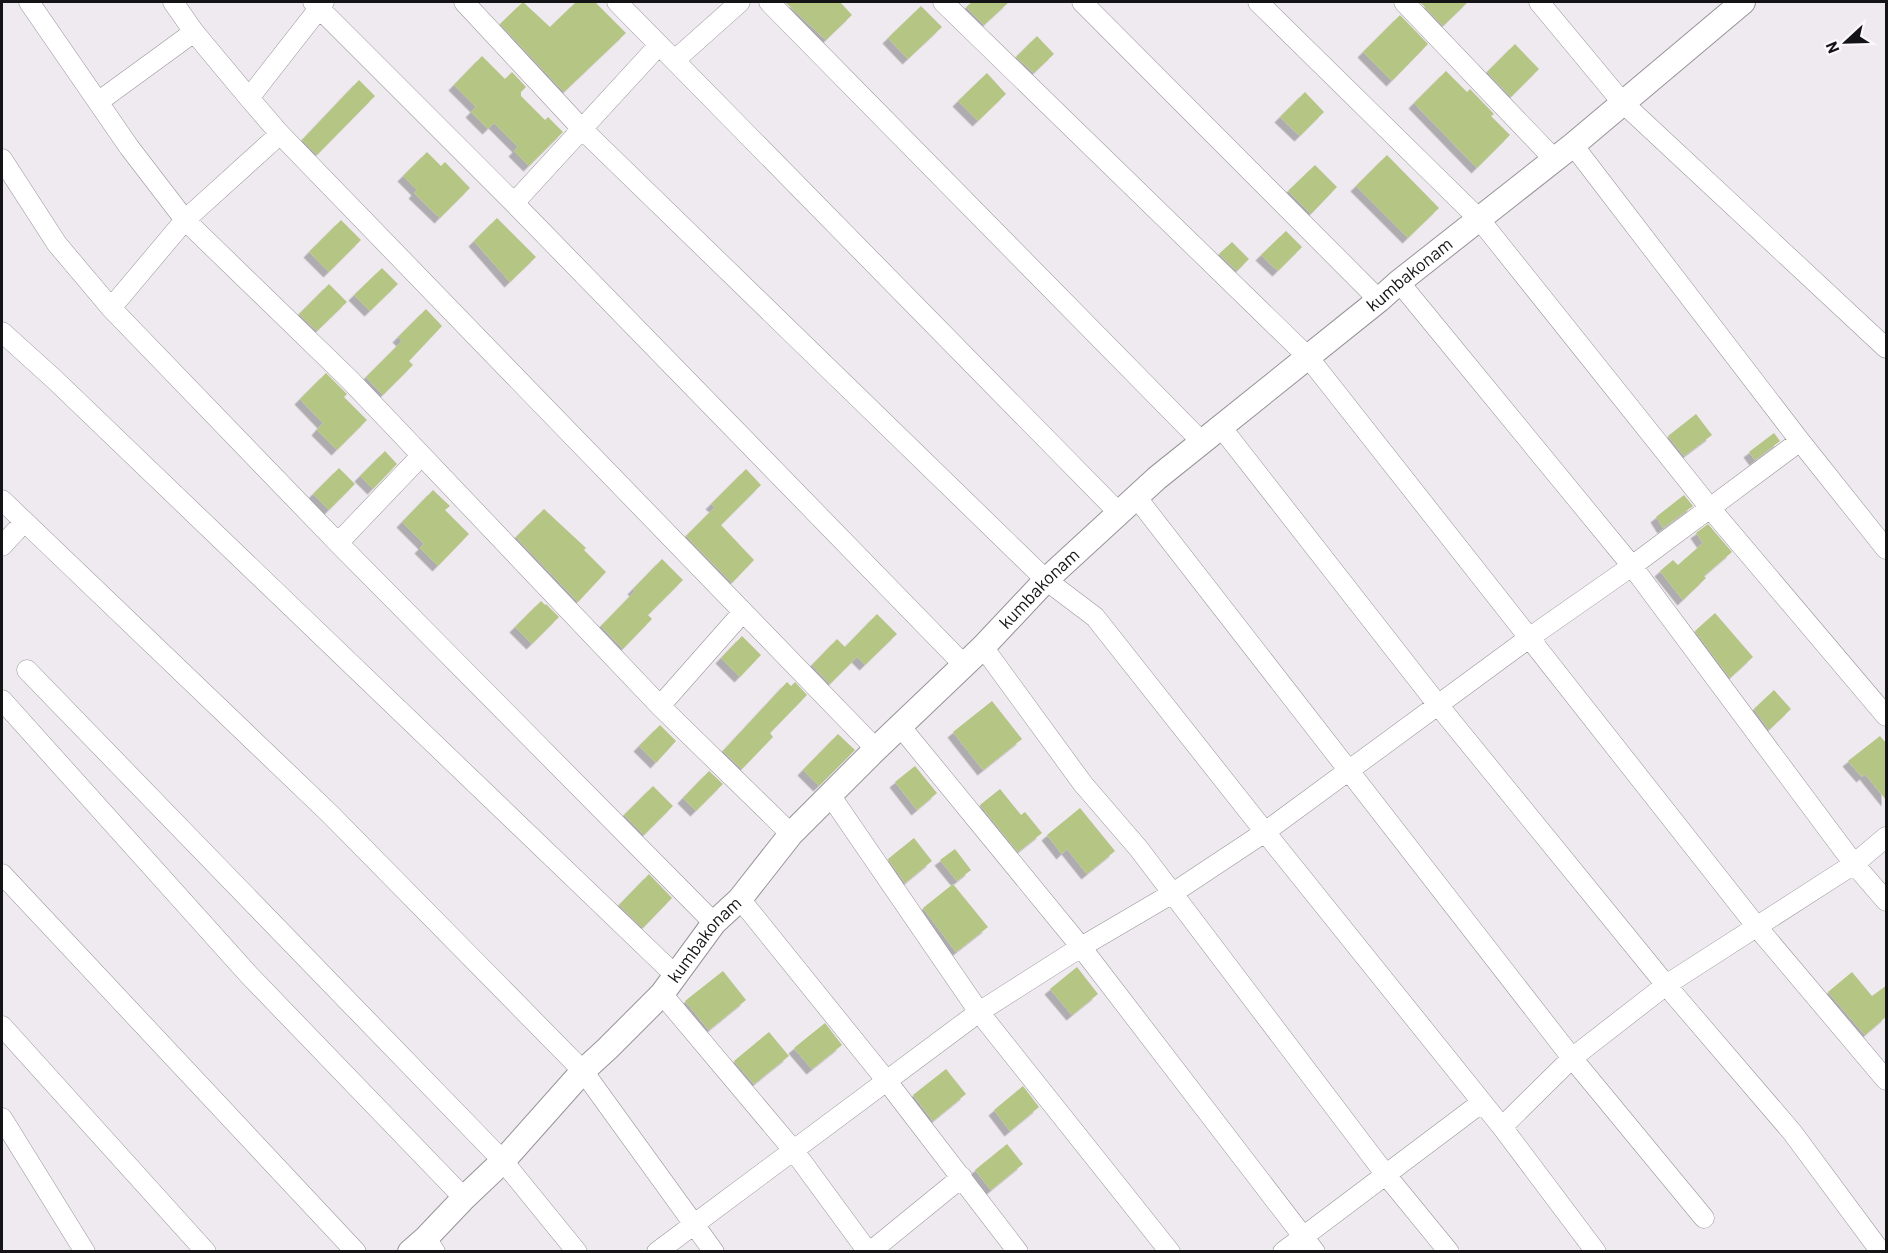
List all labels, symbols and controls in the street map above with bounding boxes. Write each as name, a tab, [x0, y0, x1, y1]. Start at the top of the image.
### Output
north arrow	[1816, 12, 1876, 72]
text: N	[1821, 39, 1842, 56]
street label: kumbakonam	[1362, 232, 1456, 316]
street label: kumbakonam	[994, 543, 1083, 633]
street label: kumbakonam	[662, 891, 745, 987]

